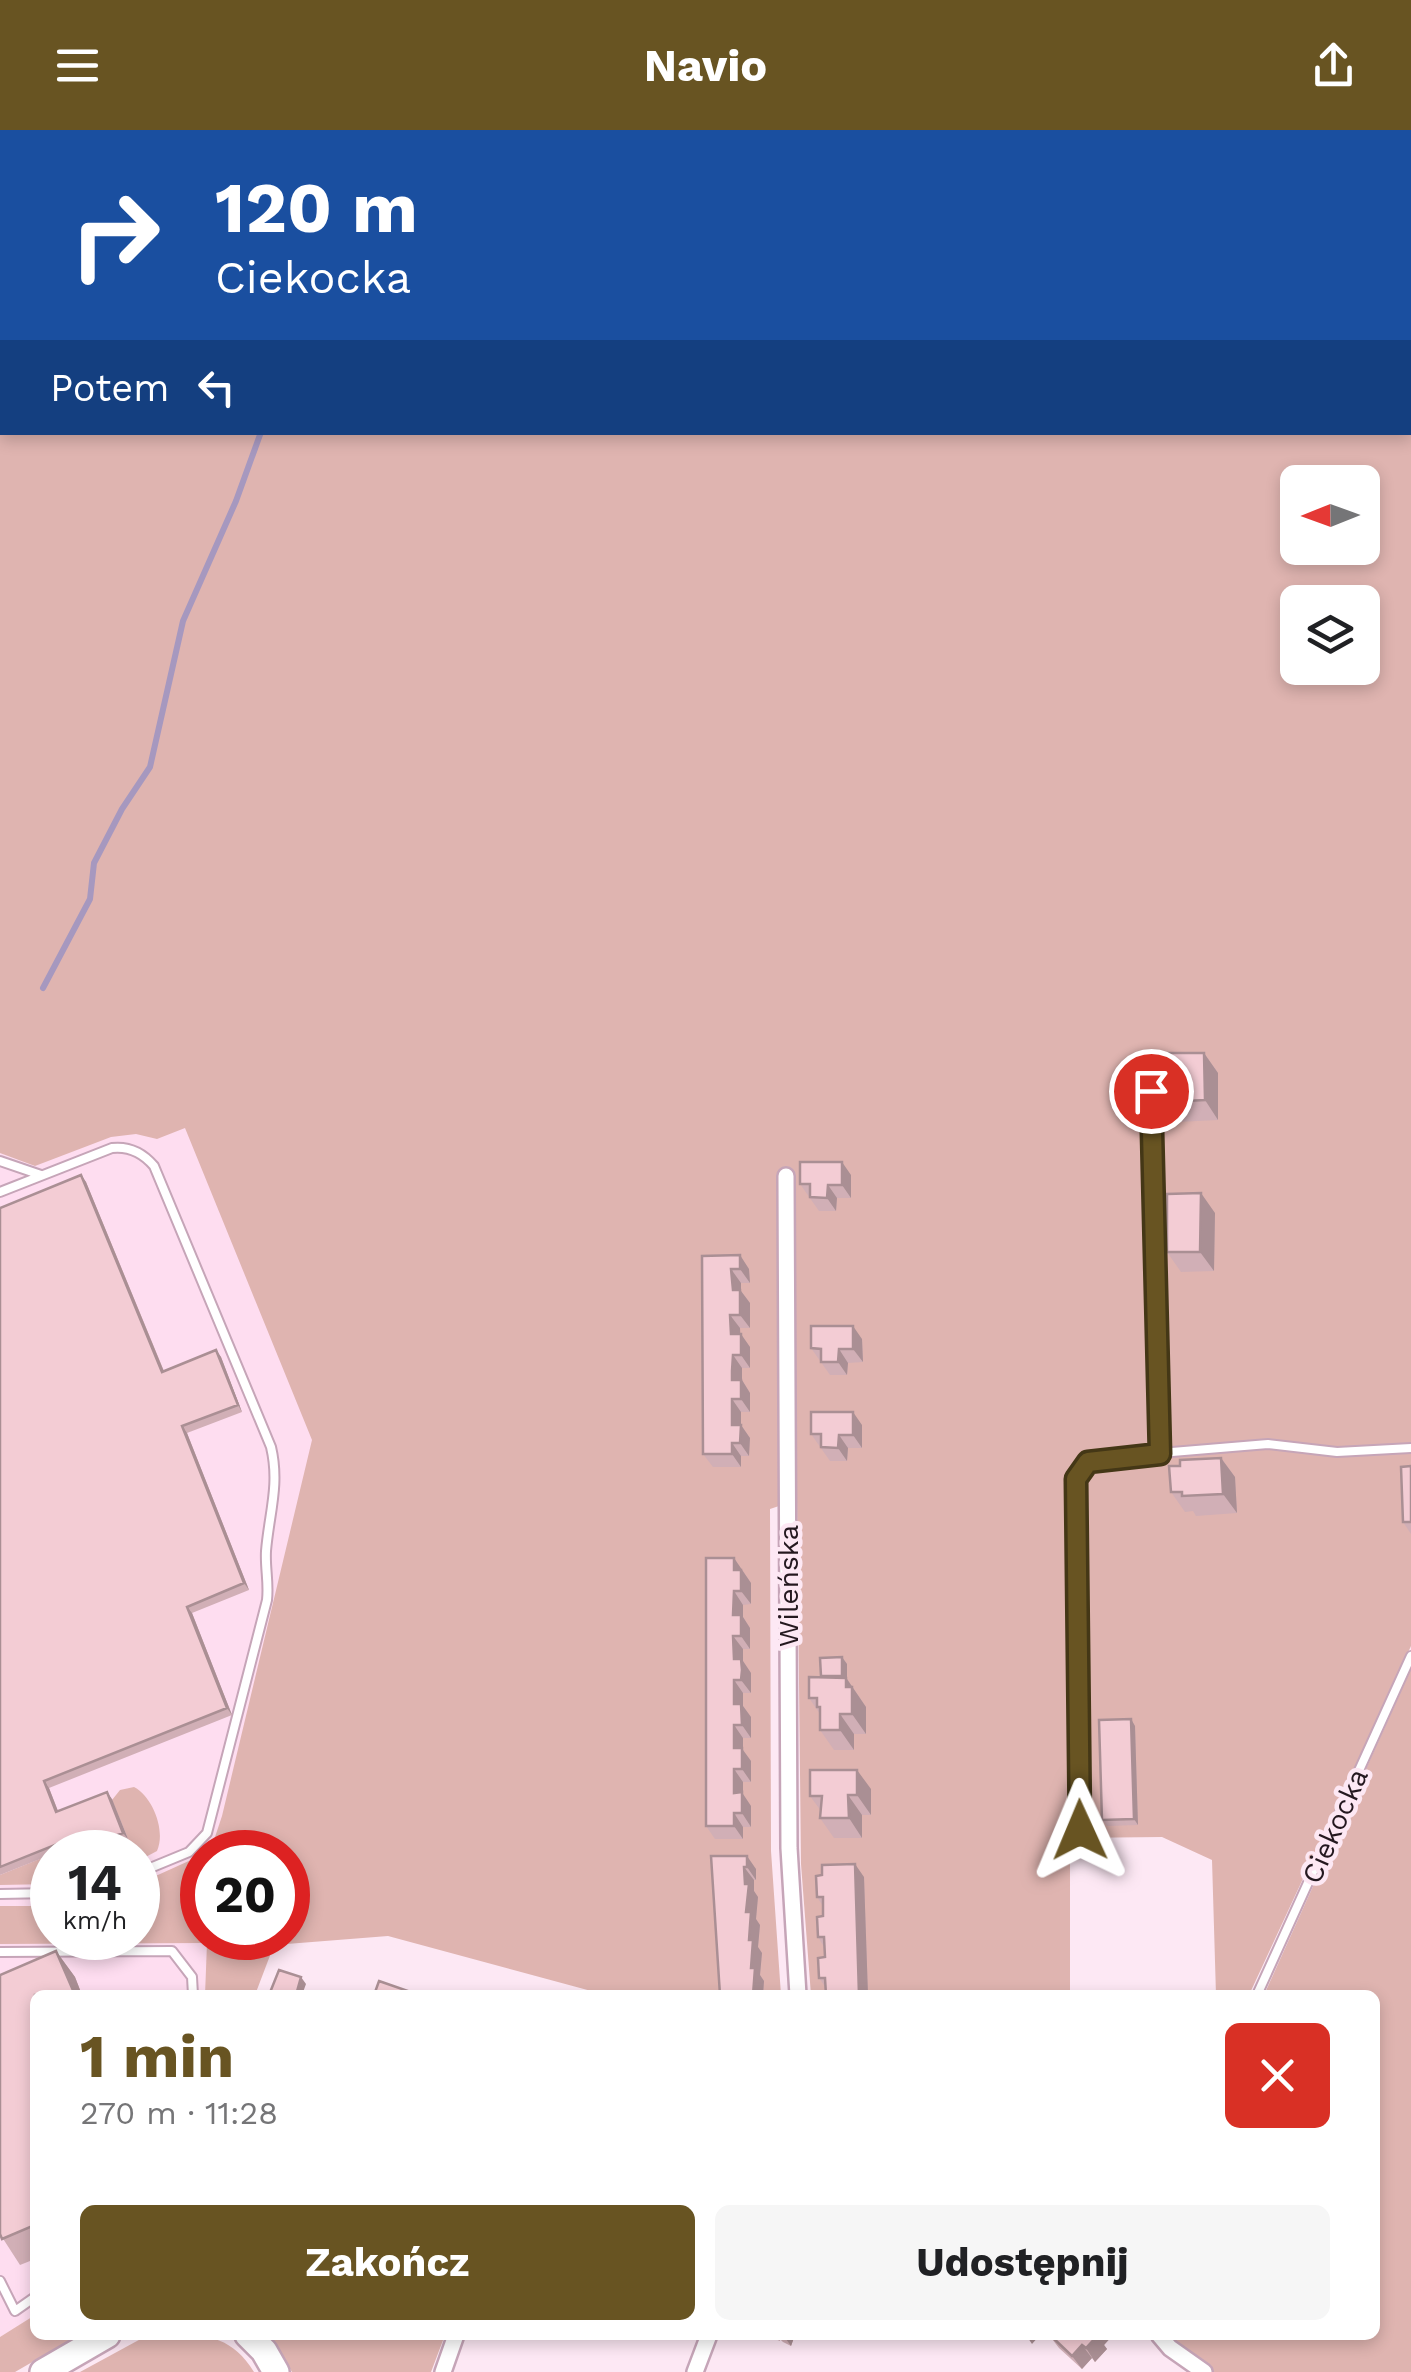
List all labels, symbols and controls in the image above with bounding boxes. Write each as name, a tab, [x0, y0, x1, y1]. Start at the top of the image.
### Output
icon: menu	[50, 38, 105, 93]
icon: share	[1306, 38, 1361, 93]
text: Navio	[644, 39, 767, 92]
text: 120 m	[215, 167, 418, 249]
icon: right	[50, 170, 180, 300]
text: Ciekocka	[215, 251, 411, 304]
icon: left	[189, 360, 244, 415]
text: Potem	[50, 366, 169, 410]
north arrow	[1280, 465, 1380, 565]
map controls	[1280, 465, 1380, 685]
button: layers	[1280, 585, 1380, 685]
pin	[1109, 1049, 1194, 1134]
icon: arrive	[1124, 1064, 1179, 1119]
street label: Wileńska	[772, 1525, 805, 1647]
street label: Ciekocka	[1295, 1763, 1375, 1888]
position arrow	[1028, 1778, 1132, 1882]
speed limit sign: 20	[180, 1830, 310, 1960]
text: 14	[68, 1853, 122, 1912]
text: km/h	[63, 1906, 127, 1935]
text: 1 min	[80, 2021, 234, 2092]
button: close	[1225, 2023, 1330, 2128]
text: 270 m · 11:28	[80, 2094, 278, 2132]
button: Zakończ	[80, 2205, 695, 2320]
button: Udostępnij	[715, 2205, 1330, 2320]

